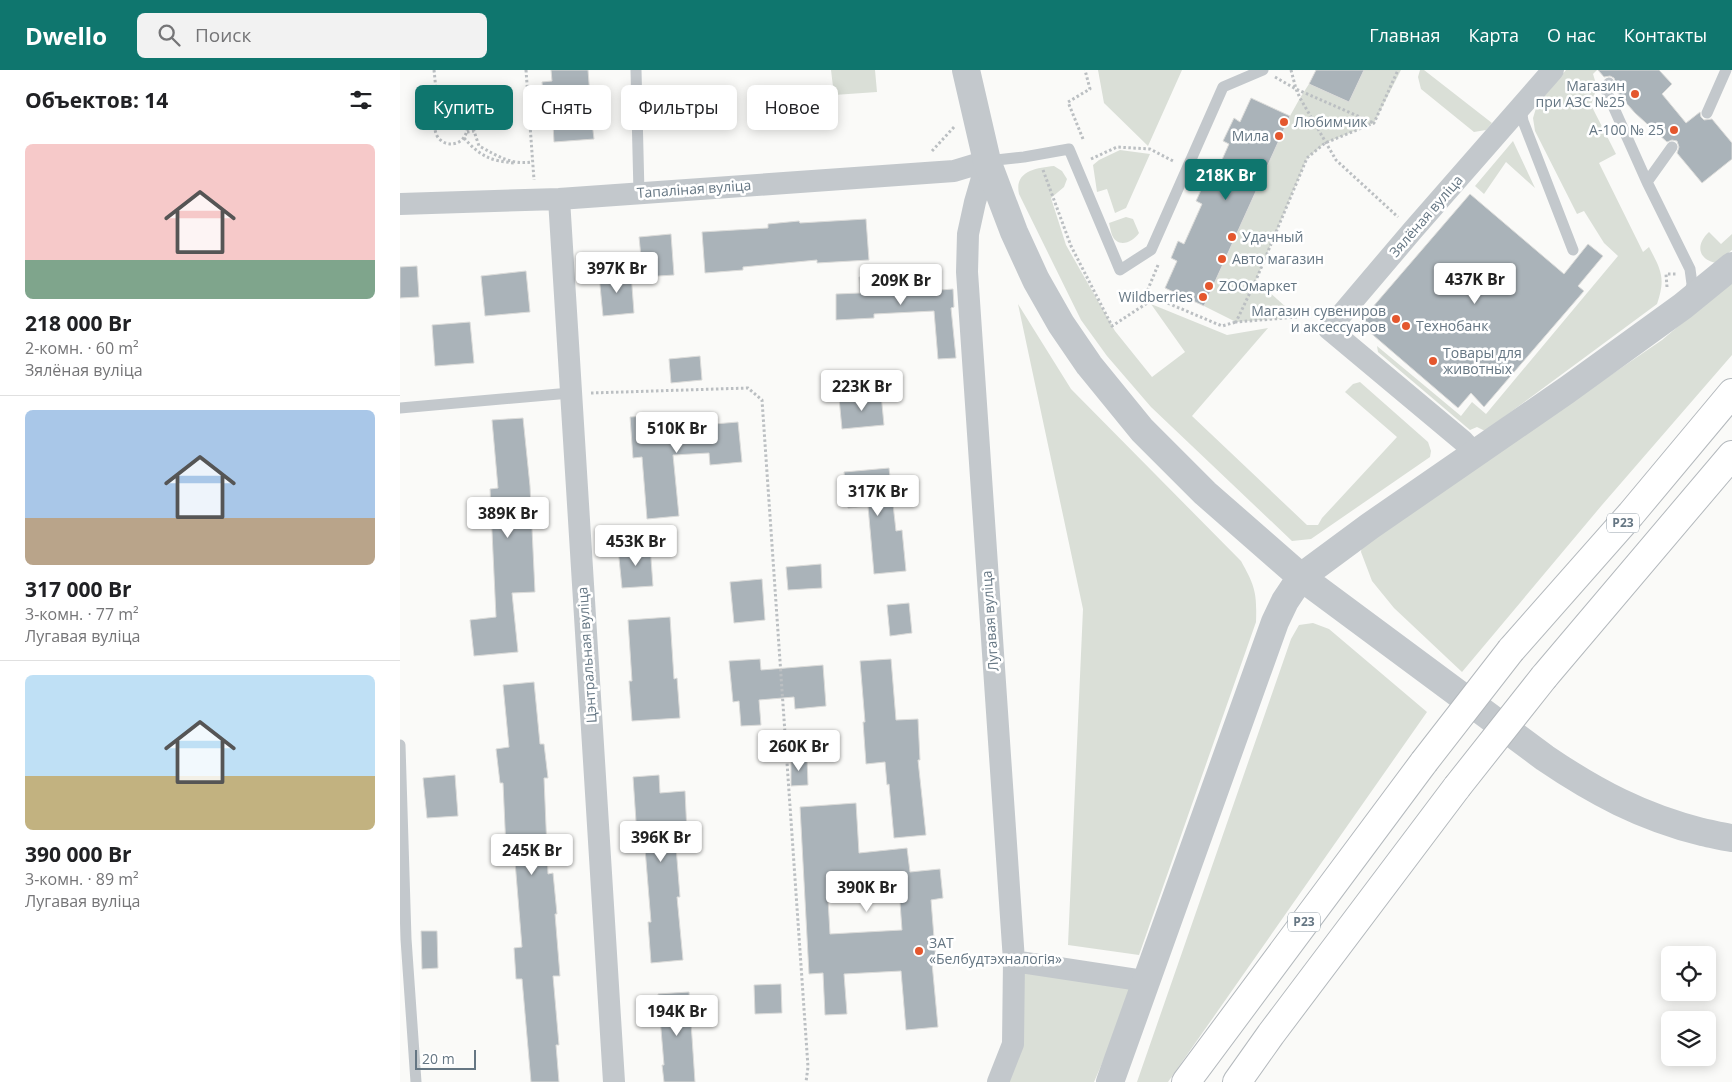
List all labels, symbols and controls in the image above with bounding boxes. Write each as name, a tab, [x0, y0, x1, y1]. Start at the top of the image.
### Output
search box	[137, 13, 487, 58]
text: Dwello	[25, 19, 107, 52]
icon: search	[155, 21, 183, 49]
text: Поиск	[195, 22, 251, 48]
text: Главная	[1369, 23, 1441, 47]
text: Карта	[1469, 23, 1519, 47]
text: О нас	[1547, 23, 1596, 47]
text: Контакты	[1624, 23, 1707, 47]
place label: Магазин при АЗС №25	[1535, 76, 1625, 111]
chip: Купить	[415, 85, 513, 130]
chip: Снять	[523, 85, 611, 130]
chip: Фильтры	[621, 85, 737, 130]
chip: Новое	[747, 85, 838, 130]
text: Объектов: 14	[25, 86, 168, 114]
icon: filters	[347, 86, 375, 114]
marker: Магазин при АЗС №25	[1629, 88, 1641, 100]
place label: Любимчик	[1294, 112, 1368, 131]
marker: Любимчик	[1278, 116, 1290, 128]
place label: А-100 № 25	[1589, 120, 1664, 139]
marker: А-100 № 25	[1668, 124, 1680, 136]
place label: Мила	[1232, 126, 1269, 145]
marker: Мила	[1273, 130, 1285, 142]
pin: 218K Br	[1180, 158, 1272, 201]
text: 218K Br	[1196, 164, 1256, 186]
street label: Зялёная вуліца	[1385, 171, 1467, 261]
street label: Тапаліная вуліца	[636, 175, 752, 202]
icon: home	[155, 177, 245, 267]
place label: Удачный	[1242, 227, 1303, 246]
marker: Удачный	[1226, 231, 1238, 243]
place label: Авто магазин	[1232, 249, 1324, 268]
pin: 397K Br	[571, 252, 663, 294]
marker: Авто магазин	[1216, 253, 1228, 265]
text: 397K Br	[587, 257, 647, 279]
pin: 437K Br	[1429, 262, 1521, 305]
pin: 209K Br	[855, 264, 947, 306]
text: 437K Br	[1445, 268, 1505, 290]
text: 209K Br	[871, 269, 931, 291]
place label: ZOOмаркет	[1219, 276, 1297, 295]
marker: ZOOмаркет	[1203, 280, 1215, 292]
place label: Wildberries	[1119, 287, 1193, 306]
marker: Wildberries	[1197, 291, 1209, 303]
place label: Магазин сувениров и аксессуаров	[1251, 301, 1386, 336]
text: 218 000 Br	[25, 309, 132, 337]
marker: Магазин сувениров и аксессуаров	[1390, 313, 1402, 325]
place label: Технобанк	[1416, 316, 1489, 335]
marker: Технобанк	[1400, 320, 1412, 332]
text: 2-комн. · 60 m²	[25, 337, 139, 359]
place label: Товары для животных	[1443, 343, 1522, 378]
marker: Товары для животных	[1427, 355, 1439, 367]
text: Зялёная вуліца	[25, 359, 143, 381]
pin: 223K Br	[816, 370, 908, 412]
text: 223K Br	[832, 375, 892, 397]
pin: 510K Br	[631, 412, 723, 454]
text: 510K Br	[647, 417, 707, 439]
icon: home	[155, 442, 245, 532]
pin: 317K Br	[832, 474, 924, 517]
text: 317K Br	[848, 480, 908, 502]
pin: 389K Br	[462, 496, 554, 539]
text: 389K Br	[478, 502, 538, 524]
road number: Р23	[1607, 513, 1639, 532]
pin: 453K Br	[590, 524, 682, 567]
text: 453K Br	[606, 530, 666, 552]
street label: Лугавая вуліца	[977, 570, 1003, 672]
text: 317 000 Br	[25, 575, 132, 603]
street label: Цэнтральная вуліца	[572, 586, 601, 724]
text: 3-комн. · 77 m²	[25, 603, 139, 625]
text: Лугавая вуліца	[25, 625, 140, 647]
icon: home	[155, 707, 245, 797]
pin: 260K Br	[753, 730, 845, 772]
text: 260K Br	[769, 735, 829, 757]
pin: 396K Br	[615, 820, 707, 863]
text: 396K Br	[631, 826, 691, 848]
pin: 245K Br	[486, 834, 578, 876]
text: 245K Br	[502, 839, 562, 861]
text: 390 000 Br	[25, 840, 132, 868]
text: 3-комн. · 89 m²	[25, 868, 139, 890]
pin: 390K Br	[821, 870, 913, 913]
text: 390K Br	[837, 876, 897, 898]
text: Лугавая вуліца	[25, 890, 140, 912]
road number: Р23	[1288, 912, 1320, 932]
place label: ЗАТ «Белбудтэхналогія»	[929, 933, 1062, 968]
marker: ЗАТ «Белбудтэхналогія»	[913, 945, 925, 957]
map controls	[1661, 946, 1716, 1066]
button: locate	[1661, 946, 1716, 1001]
pin: 194K Br	[631, 994, 723, 1037]
text: 194K Br	[647, 1000, 707, 1022]
button: layers	[1661, 1011, 1716, 1066]
scale bar	[415, 1047, 476, 1070]
text: 20 m	[422, 1049, 455, 1068]

